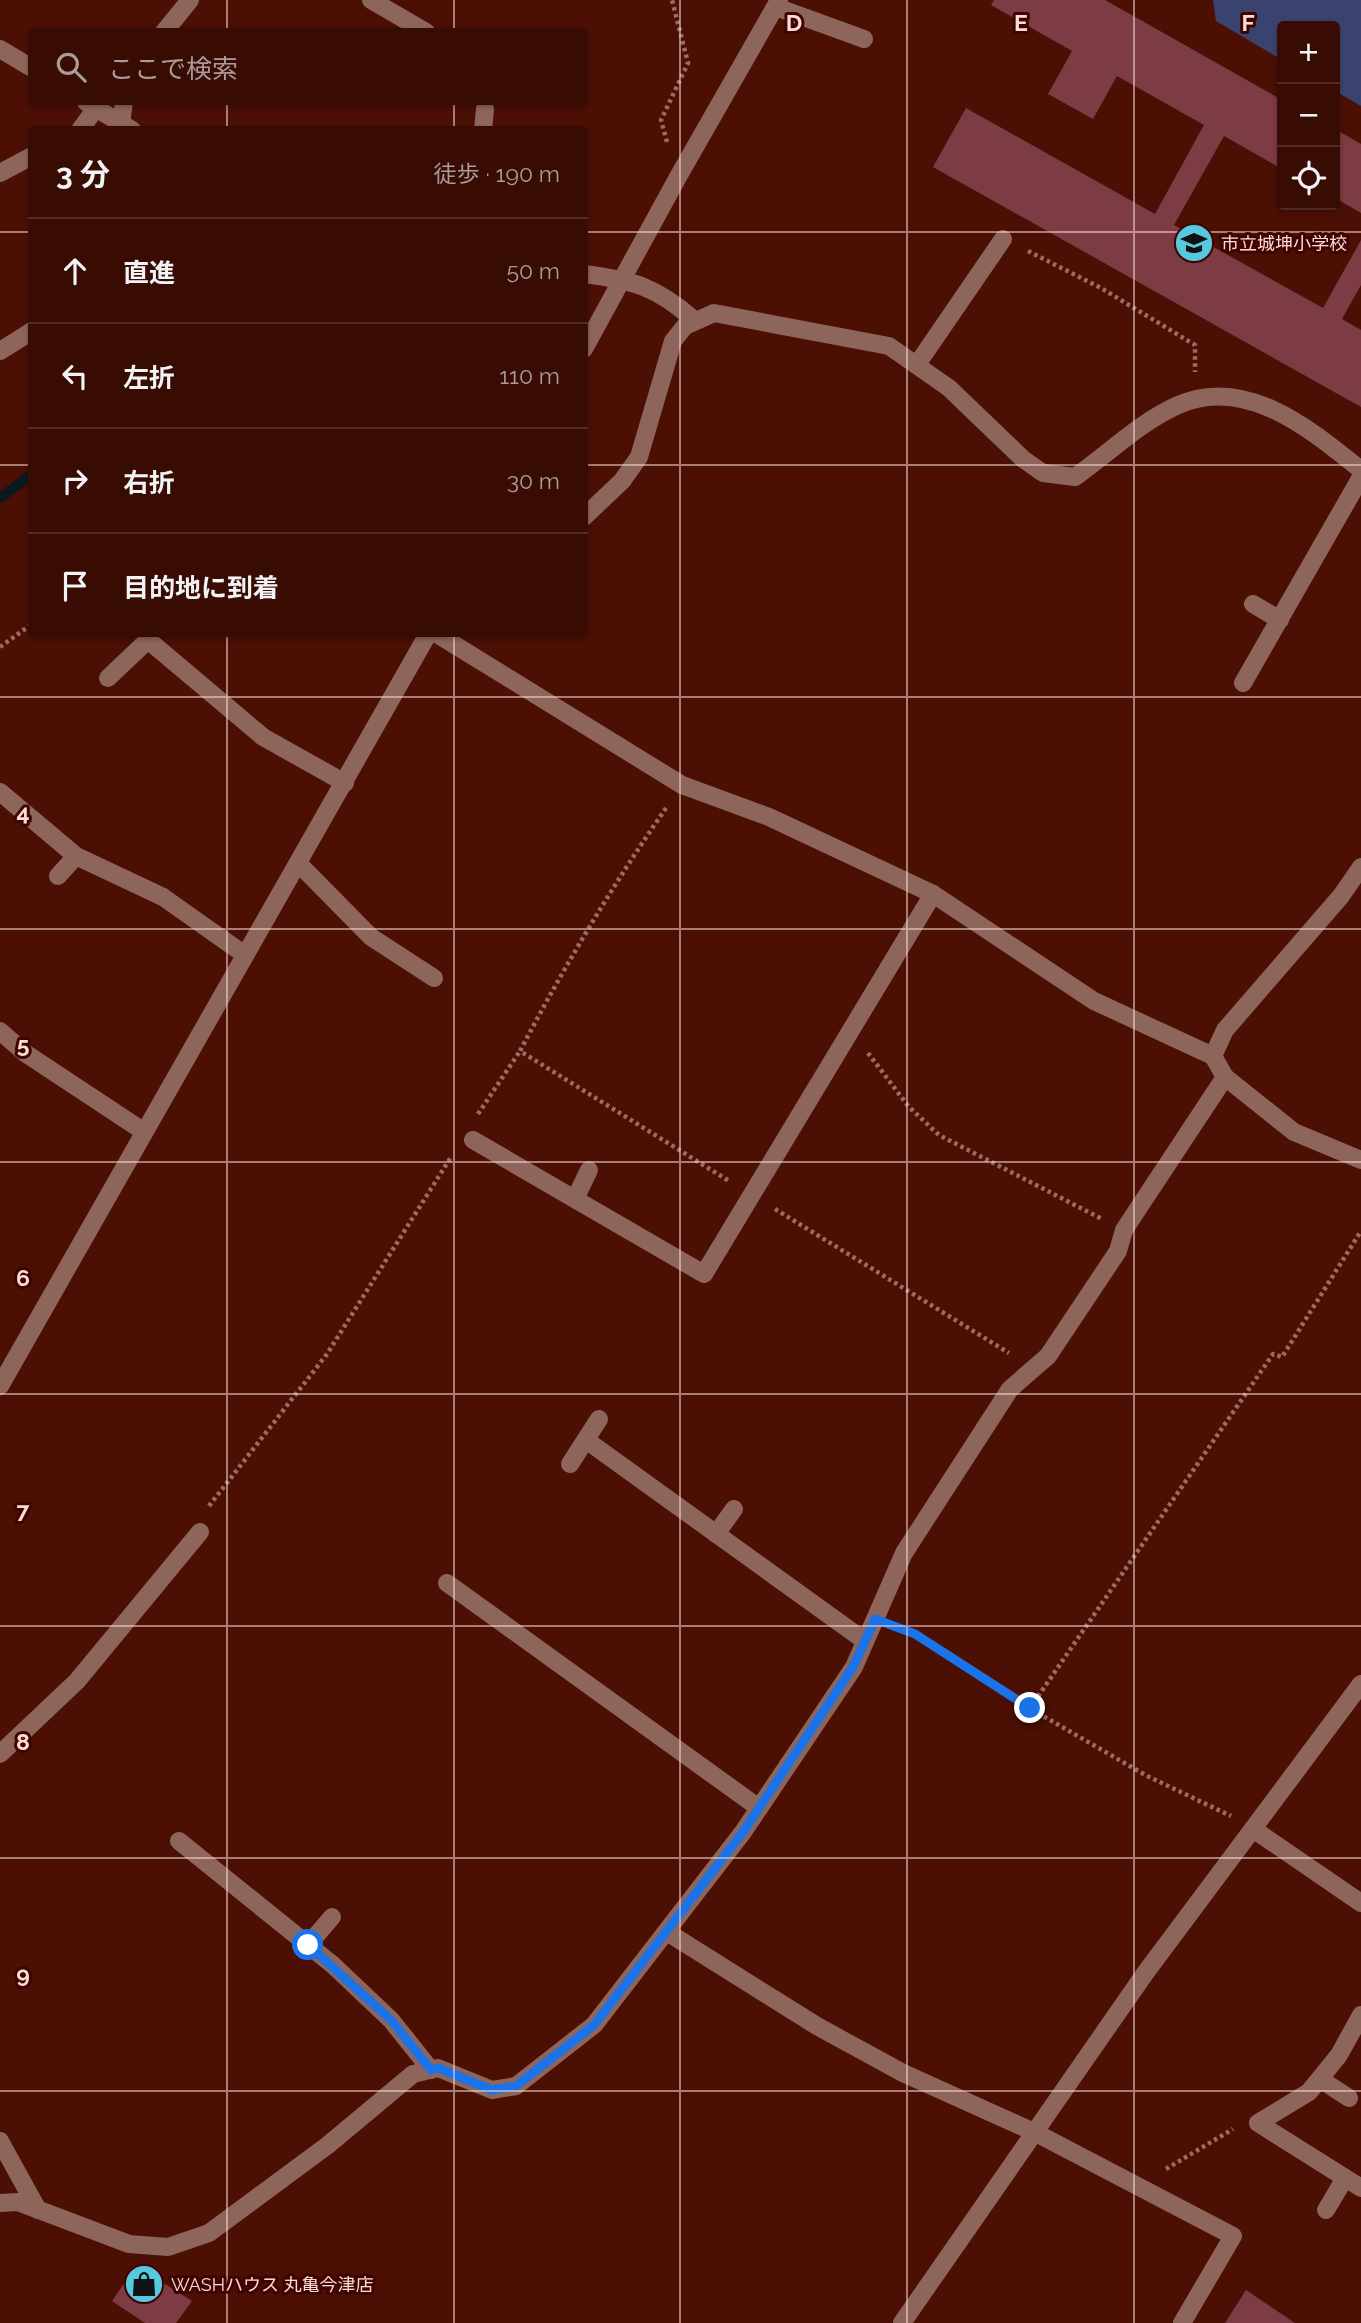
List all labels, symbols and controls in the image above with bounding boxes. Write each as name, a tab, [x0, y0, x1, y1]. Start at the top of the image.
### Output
text: D	[786, 9, 802, 36]
text: E	[1014, 9, 1028, 36]
text: F	[1241, 9, 1255, 36]
map controls	[1277, 21, 1340, 210]
button: +	[1277, 21, 1340, 84]
search box	[28, 28, 588, 105]
icon: search	[52, 48, 90, 86]
text: ここで検索	[108, 54, 238, 84]
button: −	[1277, 84, 1340, 147]
button: locate	[1277, 147, 1340, 210]
text: 3 分	[56, 157, 110, 192]
text: 徒歩 · 190 m	[434, 160, 560, 187]
school or university icon: 市立城坤小学校	[1173, 222, 1215, 264]
place label: 市立城坤小学校	[1221, 233, 1347, 254]
icon: ahead	[56, 252, 94, 290]
text: 50 m	[506, 257, 560, 284]
text: 直進	[123, 258, 175, 288]
icon: left	[56, 357, 94, 395]
text: 110 m	[499, 362, 560, 389]
text: 左折	[123, 363, 175, 393]
icon: right	[56, 462, 94, 500]
text: 30 m	[507, 467, 560, 494]
text: 右折	[123, 468, 175, 498]
icon: arrive	[56, 567, 94, 605]
text: 目的地に到着	[123, 573, 279, 603]
text: 4	[16, 799, 30, 826]
text: 5	[17, 1031, 30, 1058]
text: 6	[16, 1264, 30, 1291]
text: 7	[17, 1496, 30, 1523]
route end	[1014, 1692, 1045, 1723]
text: 8	[16, 1728, 30, 1755]
route start	[292, 1929, 323, 1960]
text: 9	[16, 1961, 30, 1988]
shop icon: WASHハウス 丸亀今津店	[123, 2263, 165, 2305]
place label: WASHハウス 丸亀今津店	[171, 2274, 374, 2295]

